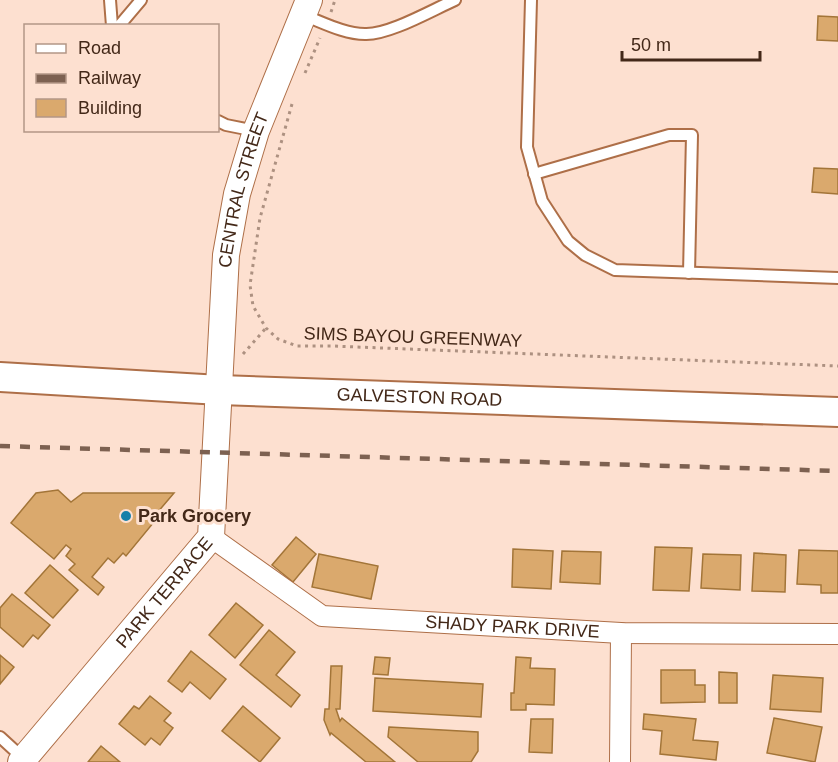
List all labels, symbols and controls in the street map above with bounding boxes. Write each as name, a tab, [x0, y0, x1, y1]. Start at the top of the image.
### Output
legend	[24, 24, 219, 132]
scale bar	[622, 24, 760, 62]
text: 50 m	[631, 35, 671, 55]
text: Road	[78, 38, 121, 58]
text: Railway	[78, 68, 141, 88]
text: Building	[78, 98, 142, 118]
street label: CENTRAL STREET	[215, 110, 272, 268]
street label: SIMS BAYOU GREENWAY	[303, 323, 523, 351]
street label: GALVESTON ROAD	[336, 384, 503, 410]
place label: Park Grocery	[138, 506, 251, 526]
marker: Park Grocery	[119, 509, 133, 523]
street label: PARK TERRACE	[112, 533, 217, 652]
street label: SHADY PARK DRIVE	[425, 612, 600, 642]

